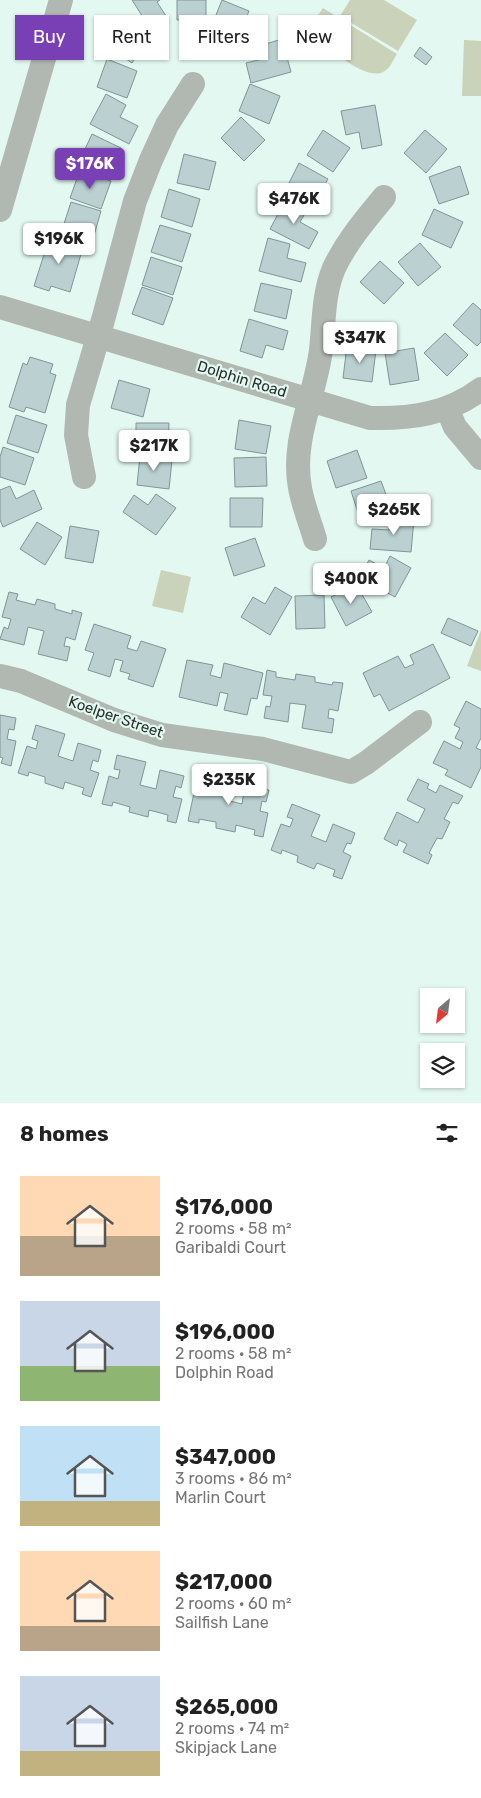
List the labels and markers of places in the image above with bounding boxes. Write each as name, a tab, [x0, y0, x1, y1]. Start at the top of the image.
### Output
pin: $176K	[55, 148, 125, 190]
pin: $476K	[259, 182, 329, 225]
pin: $196K	[24, 222, 94, 265]
pin: $347K	[325, 322, 395, 364]
pin: $217K	[119, 430, 189, 472]
pin: $265K	[359, 494, 429, 536]
pin: $400K	[316, 562, 386, 605]
pin: $235K	[194, 764, 264, 806]

